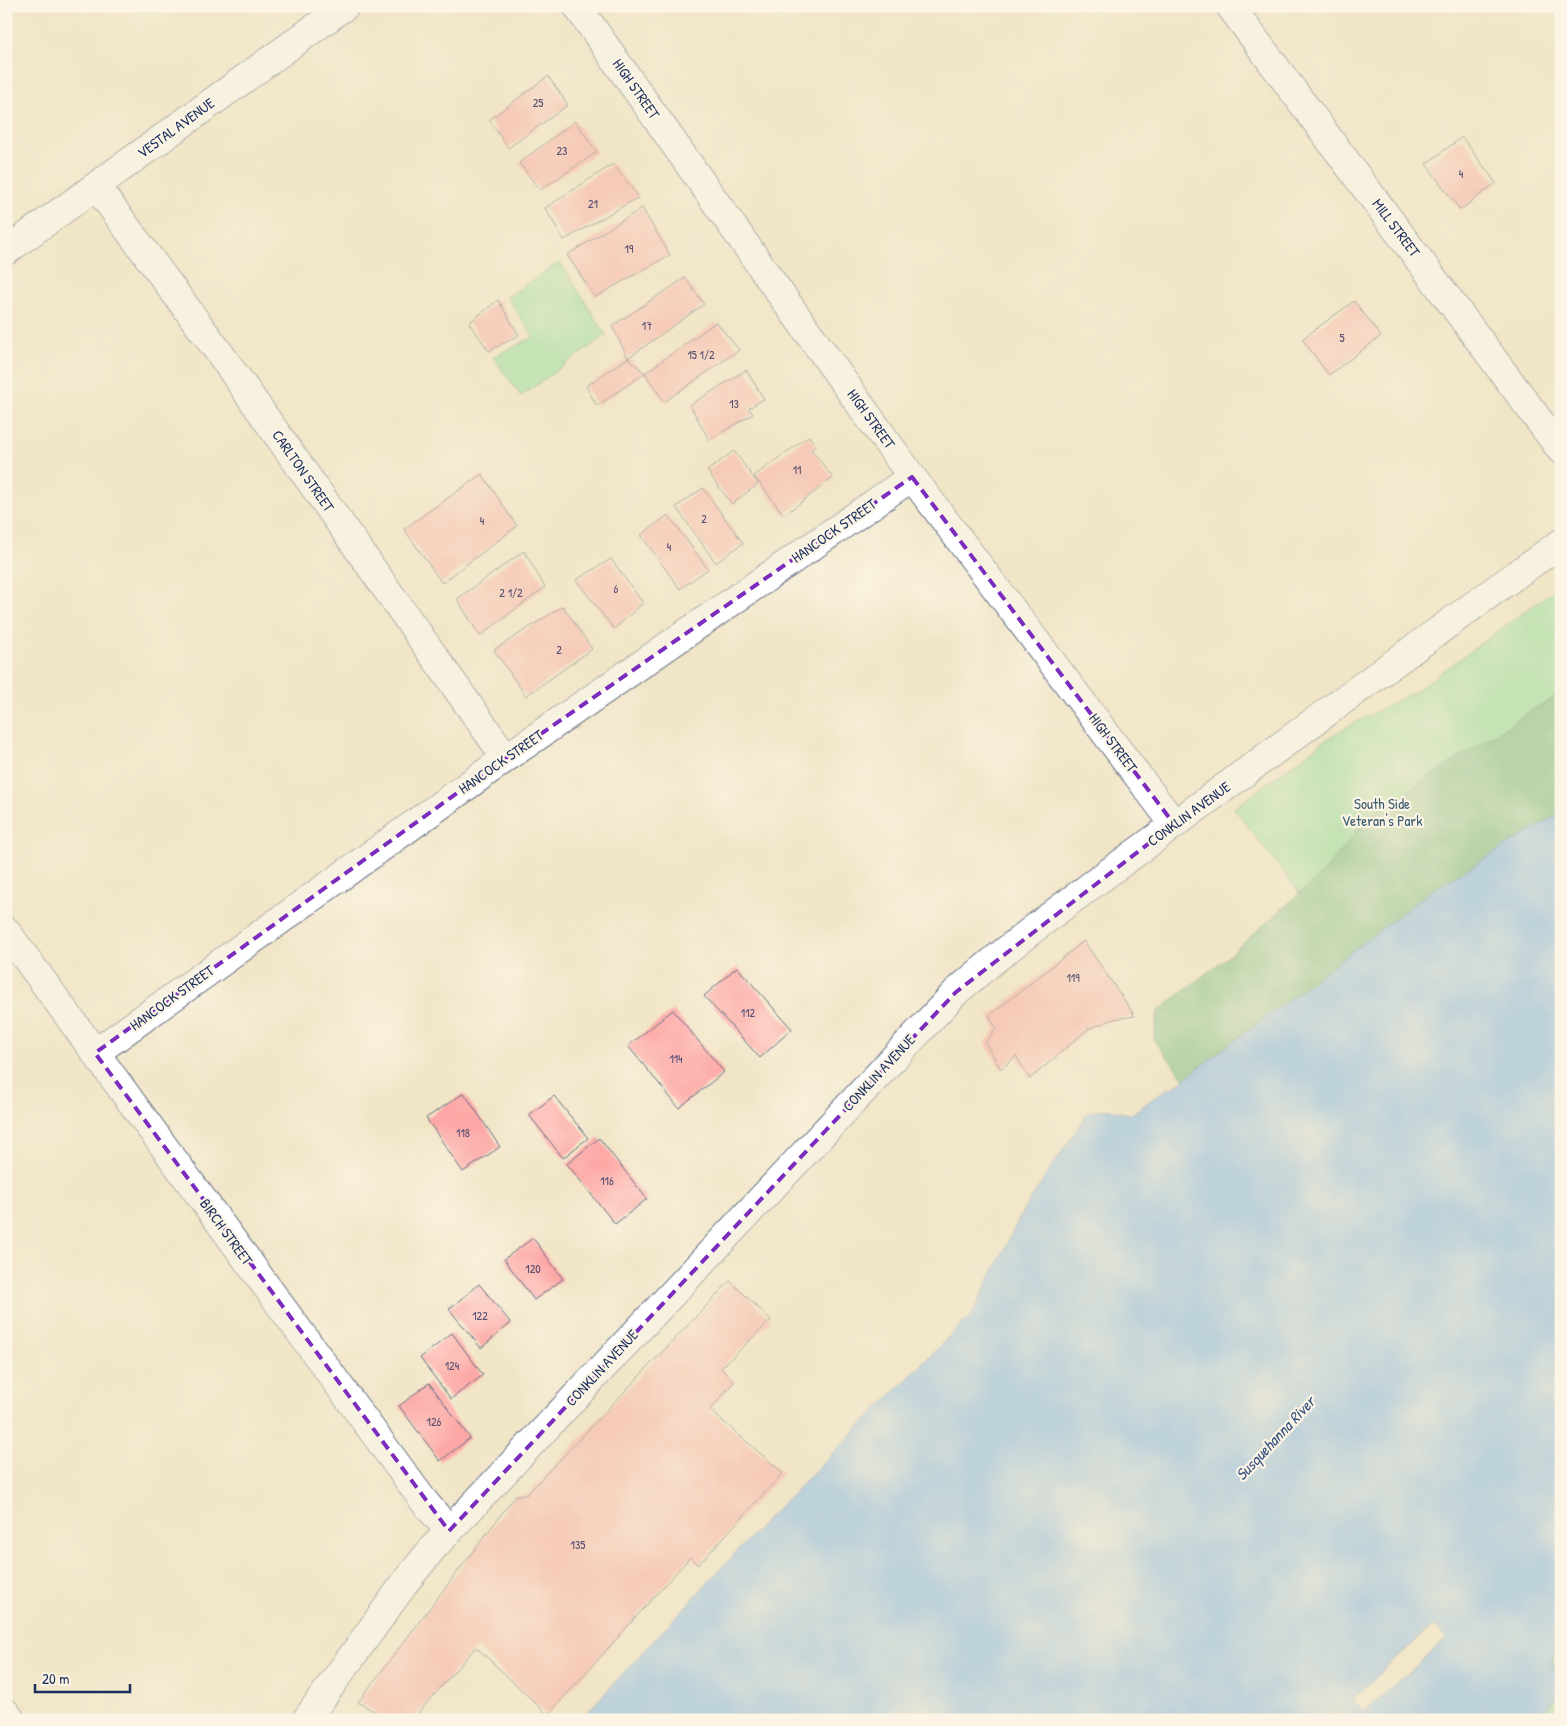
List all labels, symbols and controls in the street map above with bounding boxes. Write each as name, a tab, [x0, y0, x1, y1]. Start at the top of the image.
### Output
street label: HIGH STREET	[608, 54, 665, 124]
street label: VESTAL AVENUE	[133, 92, 219, 163]
house number: 25	[533, 94, 543, 111]
house number: 23	[557, 142, 568, 159]
house number: 4	[1459, 165, 1464, 182]
street label: MILL STREET	[1368, 194, 1426, 262]
house number: 21	[588, 195, 598, 212]
house number: 19	[625, 240, 634, 257]
house number: 17	[642, 317, 652, 334]
house number: 5	[1339, 329, 1345, 346]
house number: 15 1/2	[687, 346, 715, 363]
street label: HIGH STREET	[843, 385, 901, 454]
house number: 13	[729, 395, 739, 412]
street label: CARLTON STREET	[267, 425, 340, 517]
house number: 11	[793, 461, 801, 478]
street label: HANCOCK STREET	[787, 493, 881, 568]
house number: 2	[701, 510, 707, 527]
house number: 4	[480, 512, 485, 529]
house number: 4	[667, 538, 672, 555]
house number: 6	[614, 580, 619, 597]
house number: 2 1/2	[499, 584, 523, 601]
house number: 2	[556, 641, 562, 658]
street label: HIGH STREET	[1084, 709, 1143, 777]
street label: HANCOCK STREET	[454, 724, 548, 799]
street label: CONKLIN AVENUE	[1143, 776, 1235, 851]
park label: South Side Veteran's Park	[1342, 793, 1422, 831]
street label: HANCOCK STREET	[125, 959, 219, 1035]
house number: 119	[1066, 969, 1080, 986]
house number: 112	[741, 1004, 756, 1021]
street label: CONKLIN AVENUE	[837, 1029, 920, 1116]
house number: 114	[669, 1050, 683, 1067]
house number: 118	[456, 1124, 470, 1141]
house number: 116	[600, 1172, 614, 1189]
street label: BIRCH STREET	[195, 1194, 258, 1270]
house number: 120	[525, 1260, 541, 1277]
house number: 122	[472, 1307, 488, 1324]
street label: CONKLIN AVENUE	[560, 1324, 643, 1411]
house number: 124	[445, 1357, 460, 1374]
water label: Susquehanna River	[1230, 1390, 1321, 1485]
house number: 126	[427, 1413, 442, 1430]
house number: 135	[571, 1536, 585, 1553]
scale bar	[35, 1661, 130, 1693]
text: 20 m	[42, 1668, 69, 1689]

